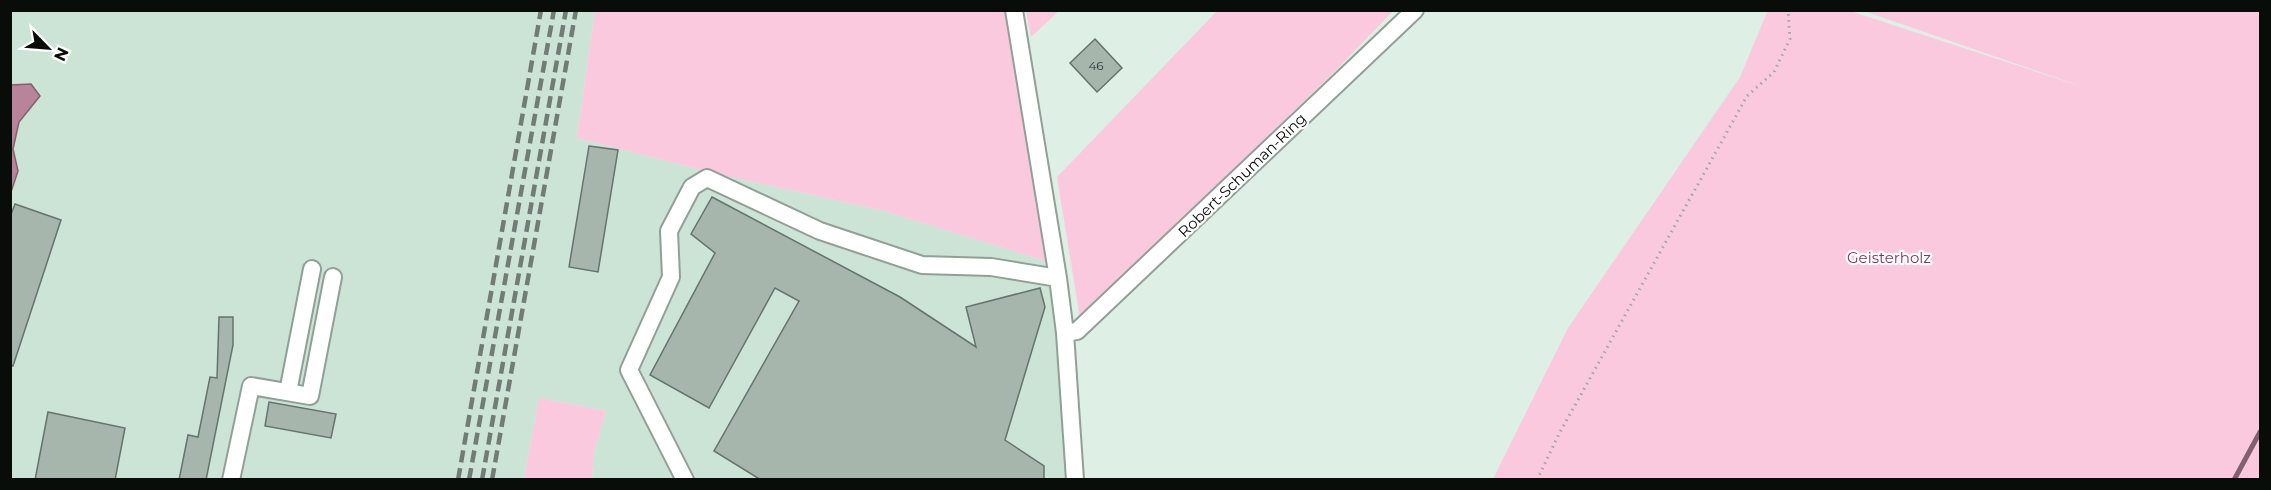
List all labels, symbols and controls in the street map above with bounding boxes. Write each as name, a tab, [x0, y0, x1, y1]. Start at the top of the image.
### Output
north arrow	[18, 18, 78, 78]
text: N	[50, 44, 72, 64]
house number: 46	[1088, 58, 1104, 73]
street label: Robert-Schuman-Ring	[1174, 109, 1310, 241]
park label: Geisterholz	[1847, 248, 1931, 267]

